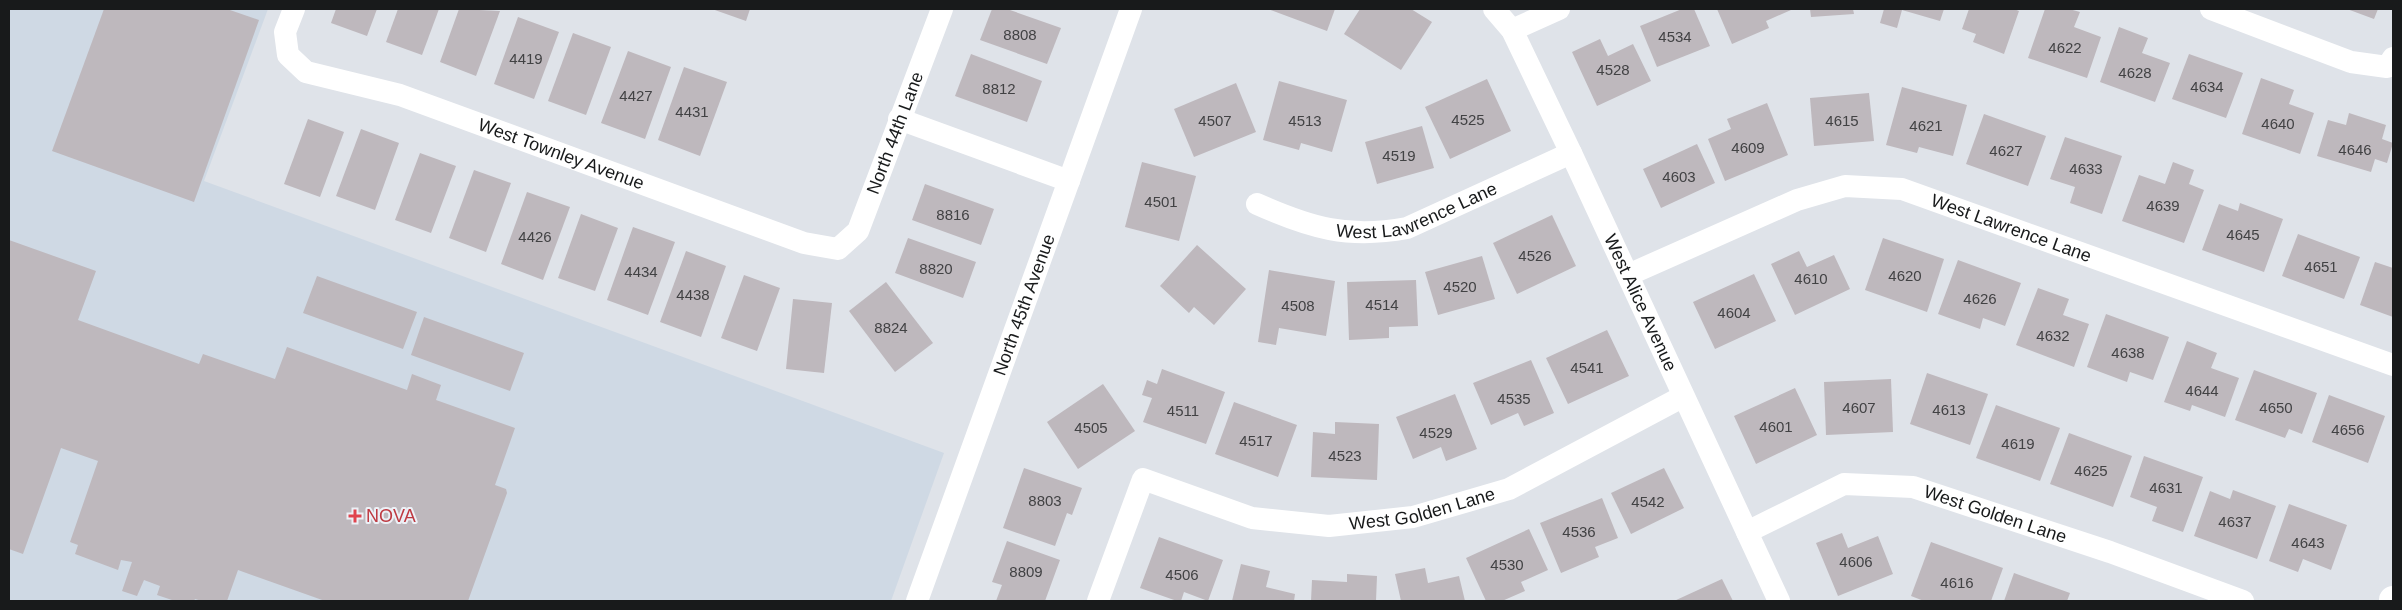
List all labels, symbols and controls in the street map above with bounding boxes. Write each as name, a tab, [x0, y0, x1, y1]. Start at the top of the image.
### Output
house number: 8808	[1003, 26, 1037, 43]
house number: 4534	[1658, 28, 1692, 45]
house number: 4622	[2048, 39, 2082, 56]
house number: 4419	[509, 50, 543, 67]
house number: 4528	[1596, 61, 1630, 78]
house number: 4628	[2118, 64, 2152, 81]
street label: North 44th Lane	[863, 69, 927, 197]
house number: 4634	[2190, 78, 2224, 95]
house number: 8812	[982, 80, 1016, 97]
house number: 4427	[619, 87, 653, 104]
house number: 4431	[675, 103, 709, 120]
house number: 4525	[1451, 111, 1485, 128]
house number: 4507	[1198, 112, 1232, 129]
house number: 4513	[1288, 112, 1322, 129]
house number: 4615	[1825, 112, 1859, 129]
street label: West Townley Avenue	[475, 114, 647, 194]
house number: 4640	[2261, 115, 2295, 132]
house number: 4621	[1909, 117, 1943, 134]
house number: 4609	[1731, 139, 1765, 156]
house number: 4646	[2338, 141, 2372, 158]
house number: 4627	[1989, 142, 2023, 159]
house number: 4519	[1382, 147, 1416, 164]
house number: 4633	[2069, 160, 2103, 177]
house number: 4603	[1662, 168, 1696, 185]
street label: West Lawrence Lane	[1335, 178, 1500, 242]
street label: West Lawrence Lane	[1928, 190, 2094, 266]
house number: 4501	[1144, 193, 1178, 210]
house number: 4639	[2146, 197, 2180, 214]
house number: 8816	[936, 206, 970, 223]
house number: 4645	[2226, 226, 2260, 243]
house number: 4426	[518, 228, 552, 245]
street label: North 45th Avenue	[989, 231, 1059, 378]
street label: West Alice Avenue	[1600, 231, 1681, 374]
house number: 4526	[1518, 247, 1552, 264]
house number: 4651	[2304, 258, 2338, 275]
house number: 8820	[919, 260, 953, 277]
house number: 4434	[624, 263, 658, 280]
house number: 4620	[1888, 267, 1922, 284]
house number: 4610	[1794, 270, 1828, 287]
house number: 4520	[1443, 278, 1477, 295]
house number: 4438	[676, 286, 710, 303]
house number: 4626	[1963, 290, 1997, 307]
house number: 4514	[1365, 296, 1399, 313]
house number: 4508	[1281, 297, 1315, 314]
house number: 4604	[1717, 304, 1751, 321]
house number: 8824	[874, 319, 908, 336]
house number: 4632	[2036, 327, 2070, 344]
house number: 4638	[2111, 344, 2145, 361]
house number: 4541	[1570, 359, 1604, 376]
house number: 4644	[2185, 382, 2219, 399]
house number: 4535	[1497, 390, 1531, 407]
house number: 4607	[1842, 399, 1876, 416]
house number: 4650	[2259, 399, 2293, 416]
house number: 4613	[1932, 401, 1966, 418]
house number: 4511	[1167, 402, 1199, 419]
house number: 4601	[1759, 418, 1793, 435]
house number: 4505	[1074, 419, 1108, 436]
house number: 4656	[2331, 421, 2365, 438]
house number: 4529	[1419, 424, 1453, 441]
house number: 4517	[1239, 432, 1273, 449]
house number: 4619	[2001, 435, 2035, 452]
house number: 4523	[1328, 447, 1362, 464]
house number: 4625	[2074, 462, 2108, 479]
house number: 4631	[2149, 479, 2183, 496]
street label: West Golden Lane	[1922, 481, 2069, 547]
street label: West Golden Lane	[1348, 484, 1497, 534]
house number: 8803	[1028, 492, 1062, 509]
house number: 4542	[1631, 493, 1665, 510]
place label: NOVA	[366, 506, 416, 526]
marker: NOVA	[348, 509, 362, 523]
house number: 4637	[2218, 513, 2252, 530]
house number: 4536	[1562, 523, 1596, 540]
house number: 4643	[2291, 534, 2325, 551]
house number: 4606	[1839, 553, 1873, 570]
house number: 4530	[1490, 556, 1524, 573]
house number: 8809	[1009, 563, 1043, 580]
house number: 4506	[1165, 566, 1199, 583]
house number: 4616	[1940, 574, 1974, 591]

